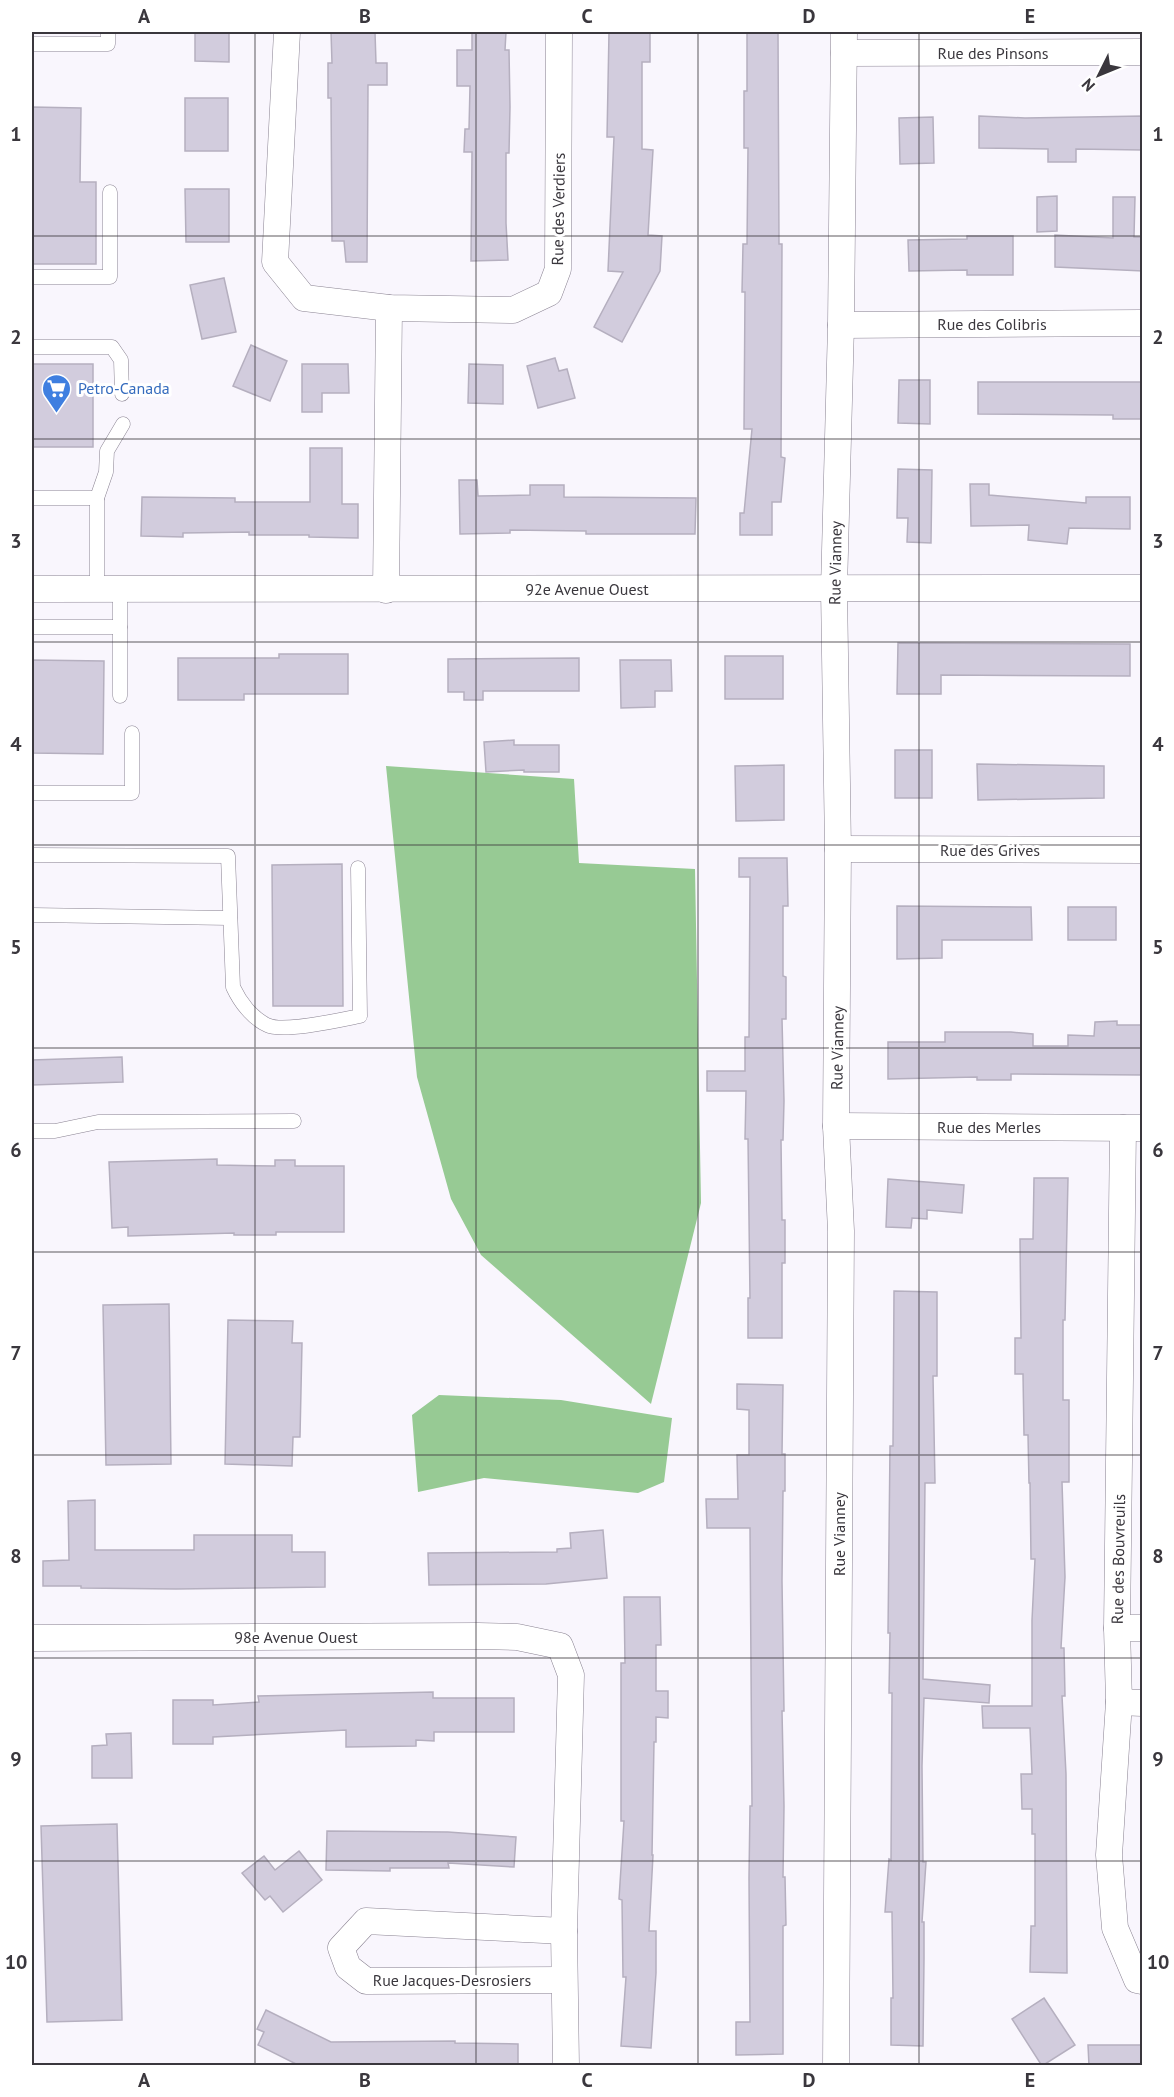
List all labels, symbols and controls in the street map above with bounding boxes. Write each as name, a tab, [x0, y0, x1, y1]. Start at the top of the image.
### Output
text: A	[138, 3, 151, 29]
text: B	[359, 3, 371, 29]
text: C	[581, 3, 593, 29]
text: D	[803, 3, 816, 29]
text: E	[1025, 3, 1035, 29]
street label: Rue des Pinsons	[938, 43, 1049, 63]
north arrow	[1069, 45, 1129, 105]
text: N	[1077, 75, 1099, 96]
text: 1	[10, 121, 22, 147]
text: 1	[1152, 121, 1164, 147]
street label: Rue des Verdiers	[547, 152, 569, 265]
street label: Rue des Colibris	[937, 314, 1047, 334]
text: 2	[10, 324, 22, 350]
text: 2	[1152, 324, 1164, 350]
supermarket icon: Petro-Canada	[41, 372, 73, 414]
place label: Petro-Canada	[78, 378, 170, 398]
street label: Rue Vianney	[824, 520, 846, 605]
text: 3	[10, 528, 22, 554]
text: 3	[1152, 528, 1164, 554]
street label: 92e Avenue Ouest	[525, 579, 649, 599]
text: 4	[10, 731, 22, 757]
text: 4	[1152, 731, 1164, 757]
street label: Rue des Grives	[940, 840, 1040, 860]
text: 5	[10, 934, 22, 960]
text: 5	[1152, 934, 1164, 960]
street label: Rue Vianney	[826, 1005, 848, 1090]
street label: Rue des Merles	[937, 1117, 1041, 1137]
text: 6	[10, 1137, 22, 1163]
text: 6	[1152, 1137, 1164, 1163]
text: 7	[10, 1340, 22, 1366]
text: 7	[1152, 1340, 1164, 1366]
street label: Rue Vianney	[829, 1491, 849, 1576]
street label: Rue des Bouvreuils	[1107, 1493, 1129, 1624]
text: 8	[10, 1543, 22, 1569]
text: 8	[1152, 1543, 1164, 1569]
street label: 98e Avenue Ouest	[234, 1627, 358, 1647]
text: 9	[10, 1746, 22, 1772]
text: 9	[1152, 1746, 1164, 1772]
text: 10	[5, 1949, 27, 1975]
text: 10	[1147, 1949, 1169, 1975]
street label: Rue Jacques-Desrosiers	[373, 1970, 531, 1990]
text: A	[138, 2067, 151, 2093]
text: B	[359, 2067, 371, 2093]
text: C	[581, 2067, 593, 2093]
text: D	[803, 2067, 816, 2093]
text: E	[1025, 2067, 1035, 2093]

